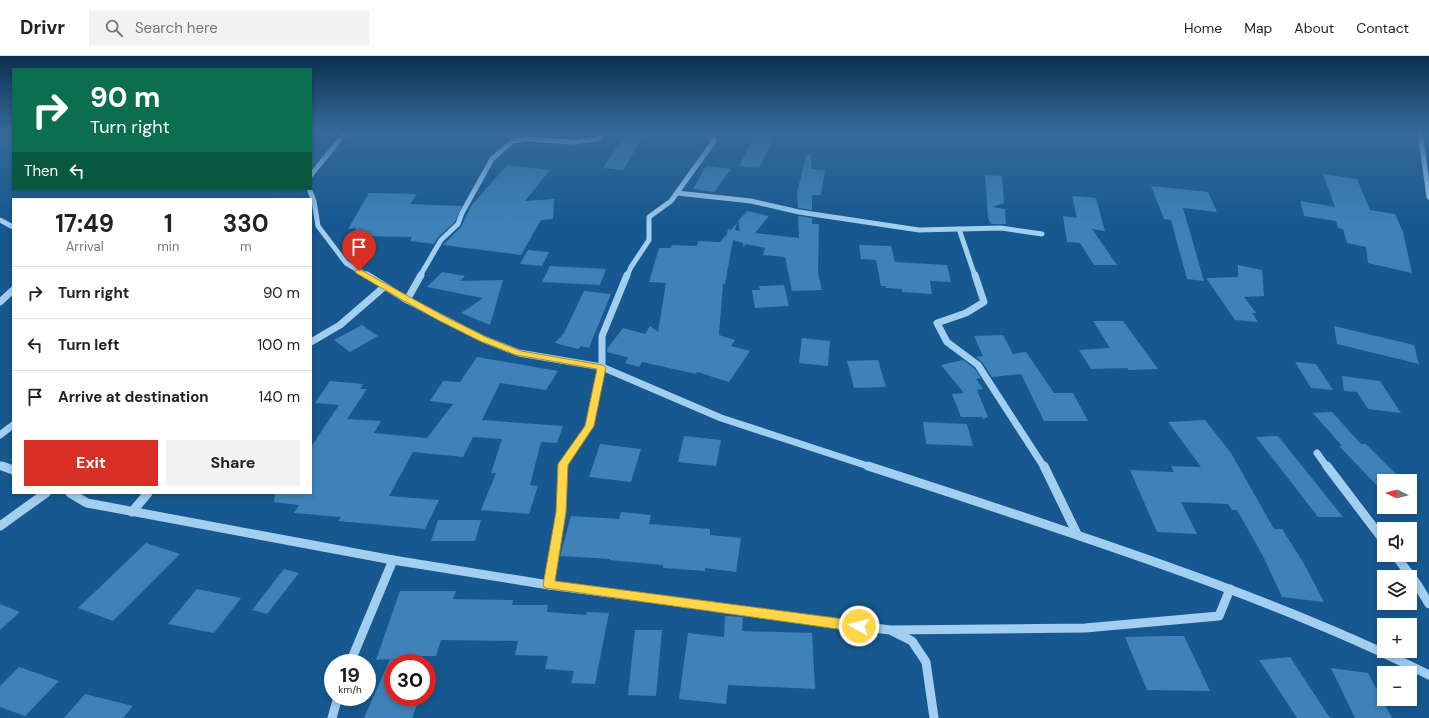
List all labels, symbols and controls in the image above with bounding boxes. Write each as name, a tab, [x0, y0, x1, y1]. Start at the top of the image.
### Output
search box	[89, 10, 369, 46]
text: Drivr	[20, 15, 65, 40]
icon: search	[103, 17, 125, 39]
text: Search here	[135, 18, 218, 38]
text: Home	[1184, 19, 1222, 37]
text: Map	[1244, 19, 1272, 37]
text: About	[1294, 19, 1334, 37]
text: Contact	[1356, 19, 1409, 37]
text: 90 m	[90, 79, 160, 116]
icon: right	[24, 84, 76, 136]
text: Turn right	[90, 115, 170, 139]
icon: left	[66, 160, 88, 182]
text: Then	[24, 161, 58, 181]
text: 17:49	[55, 208, 114, 239]
text: 1	[164, 208, 173, 239]
text: 330	[223, 208, 269, 239]
pin	[342, 230, 376, 271]
icon: arrive	[348, 236, 370, 258]
text: Arrival	[66, 238, 104, 255]
text: min	[157, 238, 179, 255]
text: m	[240, 238, 251, 255]
icon: right	[24, 282, 46, 304]
text: Turn right	[58, 283, 129, 303]
text: 90 m	[263, 283, 300, 303]
icon: left	[24, 334, 46, 356]
text: Turn left	[58, 335, 119, 355]
text: 100 m	[257, 335, 300, 355]
icon: arrive	[24, 386, 46, 408]
text: Arrive at destination	[58, 387, 209, 407]
text: 140 m	[259, 387, 300, 407]
button: Exit	[24, 440, 158, 486]
button: Share	[166, 440, 300, 486]
north arrow	[1377, 474, 1417, 514]
map controls	[1377, 474, 1417, 706]
button: sound	[1377, 522, 1417, 562]
button: layers	[1377, 570, 1417, 610]
position arrow	[838, 605, 880, 647]
button: +	[1377, 618, 1417, 658]
speed limit sign: 30	[384, 654, 436, 706]
text: 19	[340, 662, 360, 688]
button: −	[1377, 666, 1417, 706]
text: km/h	[338, 683, 362, 696]

